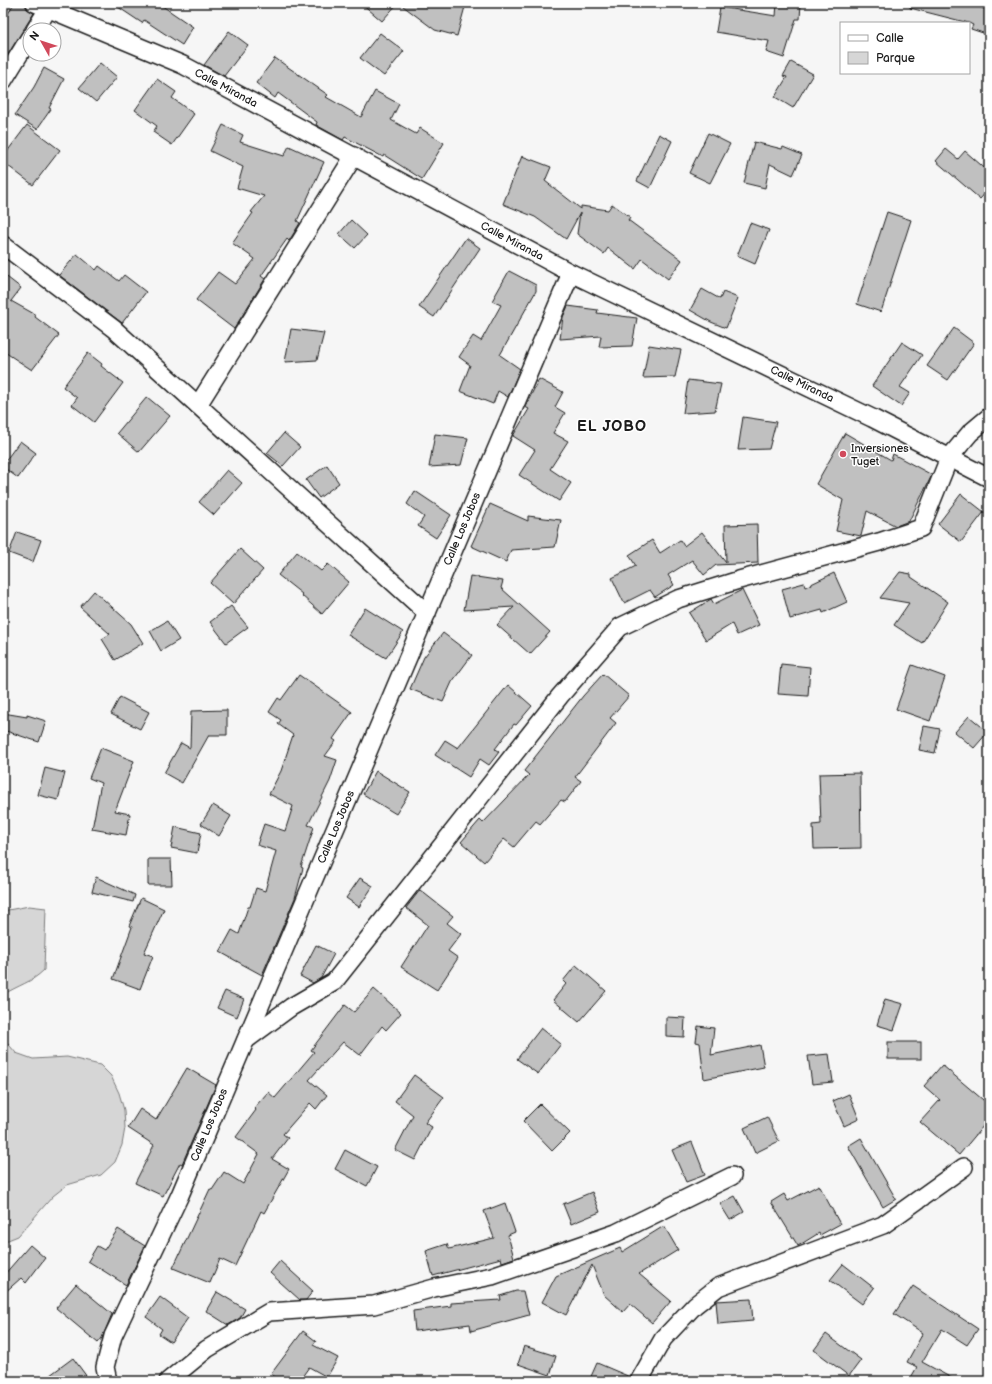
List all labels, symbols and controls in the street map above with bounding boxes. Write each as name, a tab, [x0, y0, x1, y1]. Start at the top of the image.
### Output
north arrow	[22, 22, 62, 62]
legend	[840, 22, 970, 74]
text: N	[27, 29, 42, 43]
text: Calle	[876, 31, 904, 46]
text: Parque	[876, 51, 915, 66]
street label: Calle Miranda	[192, 66, 260, 110]
street label: Calle Miranda	[478, 219, 546, 263]
street label: Calle Miranda	[768, 363, 836, 405]
district label: EL JOBO	[577, 417, 647, 436]
place label: Inversiones Tuget	[851, 442, 909, 468]
marker: Inversiones Tuget	[838, 449, 848, 459]
street label: Calle Los Jobos	[441, 490, 483, 567]
street label: Calle Los Jobos	[315, 788, 357, 865]
street label: Calle Los Jobos	[188, 1086, 230, 1163]

